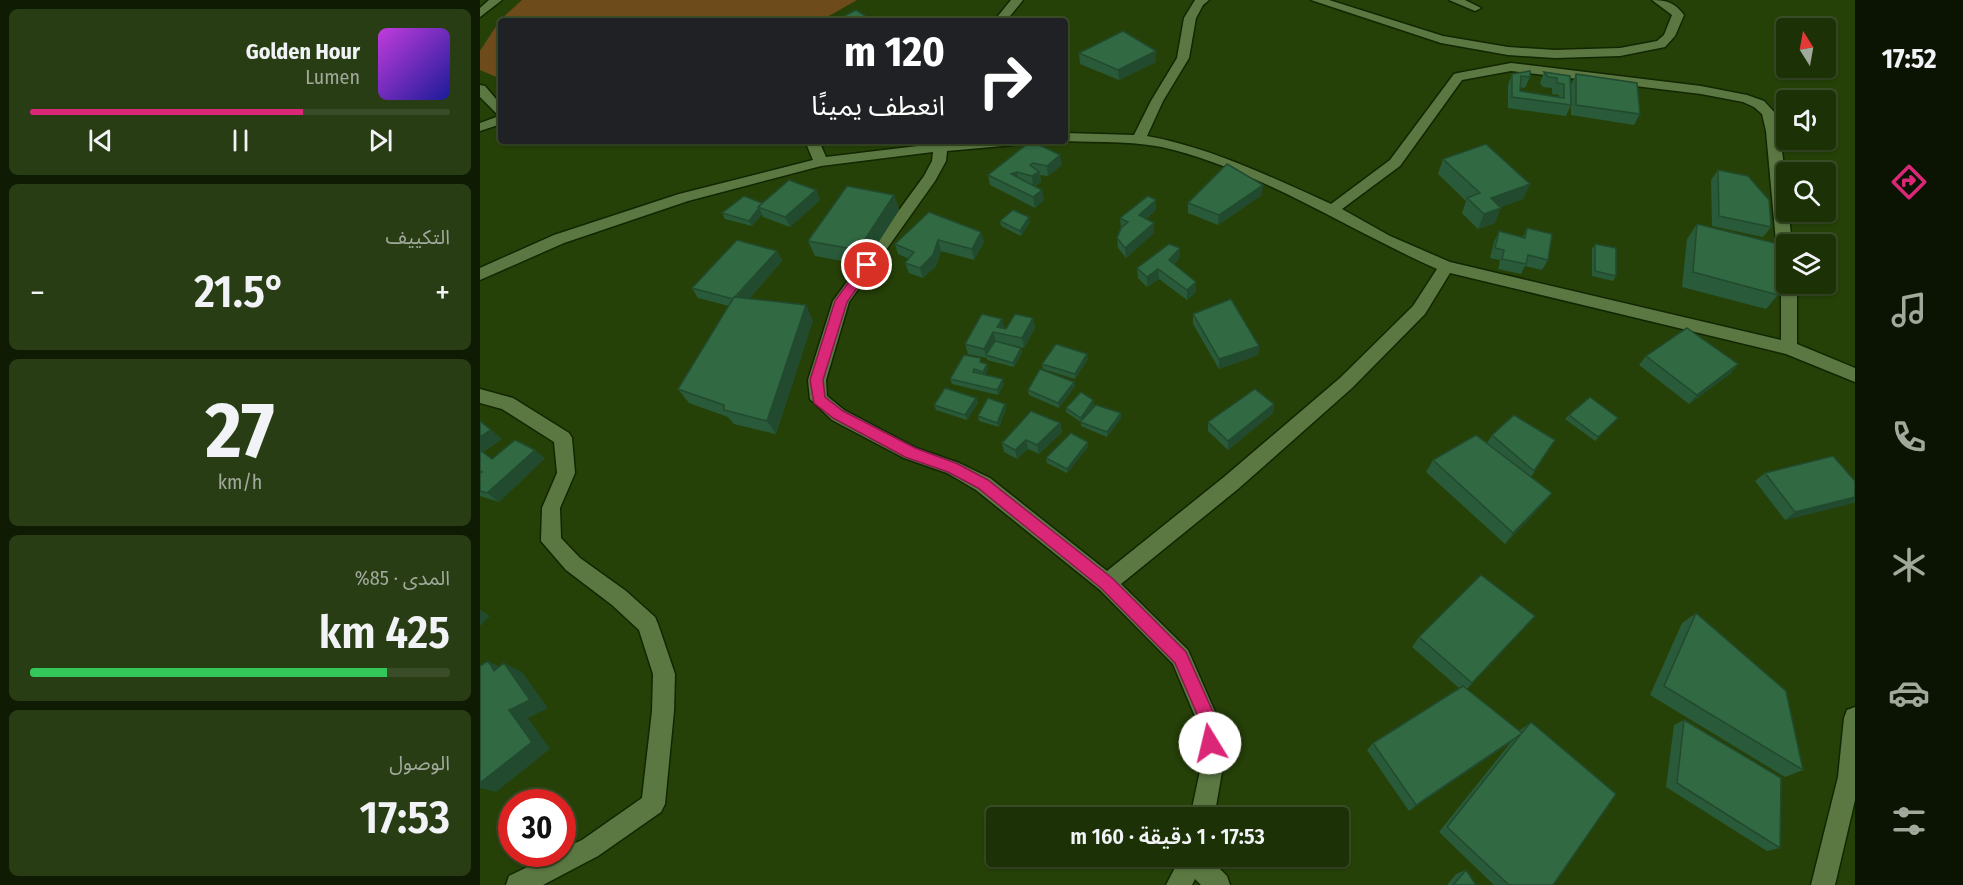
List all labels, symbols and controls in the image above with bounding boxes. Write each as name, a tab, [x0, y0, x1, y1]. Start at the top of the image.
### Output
north arrow	[1776, 18, 1836, 78]
map controls	[1776, 18, 1836, 294]
text: 120 m	[844, 27, 945, 77]
text: Golden Hour	[246, 38, 360, 65]
icon: right	[966, 42, 1044, 120]
text: 17:52	[1882, 43, 1936, 75]
text: Lumen	[305, 65, 360, 89]
text: انعطف يمينًا	[811, 90, 945, 122]
button: sound	[1776, 90, 1836, 150]
icon: previous	[84, 124, 117, 157]
icon: pause	[224, 124, 257, 157]
icon: next	[364, 124, 397, 157]
icon: directions	[1888, 161, 1930, 203]
button: search	[1776, 162, 1836, 222]
text: التكييف	[386, 225, 450, 249]
button: layers	[1776, 234, 1836, 294]
pin	[841, 239, 892, 290]
icon: arrive	[850, 248, 883, 281]
text: 21.5°	[194, 265, 286, 319]
text: −	[30, 273, 45, 313]
text: +	[435, 273, 450, 313]
icon: music	[1888, 289, 1930, 331]
text: 27	[206, 384, 274, 478]
icon: phone	[1888, 416, 1930, 458]
text: km/h	[218, 470, 262, 494]
icon: climate	[1888, 544, 1930, 586]
text: المدى · 85%	[355, 566, 450, 590]
text: 425 km	[319, 606, 450, 660]
icon: car	[1888, 672, 1930, 714]
position arrow	[1178, 711, 1242, 775]
text: الوصول	[389, 751, 450, 775]
speed limit sign: 30	[498, 789, 576, 867]
text: 17:53	[359, 791, 450, 845]
icon: filters	[1888, 800, 1930, 842]
text: 17:53 · 1 دقيقة · 160 m	[1070, 823, 1265, 850]

